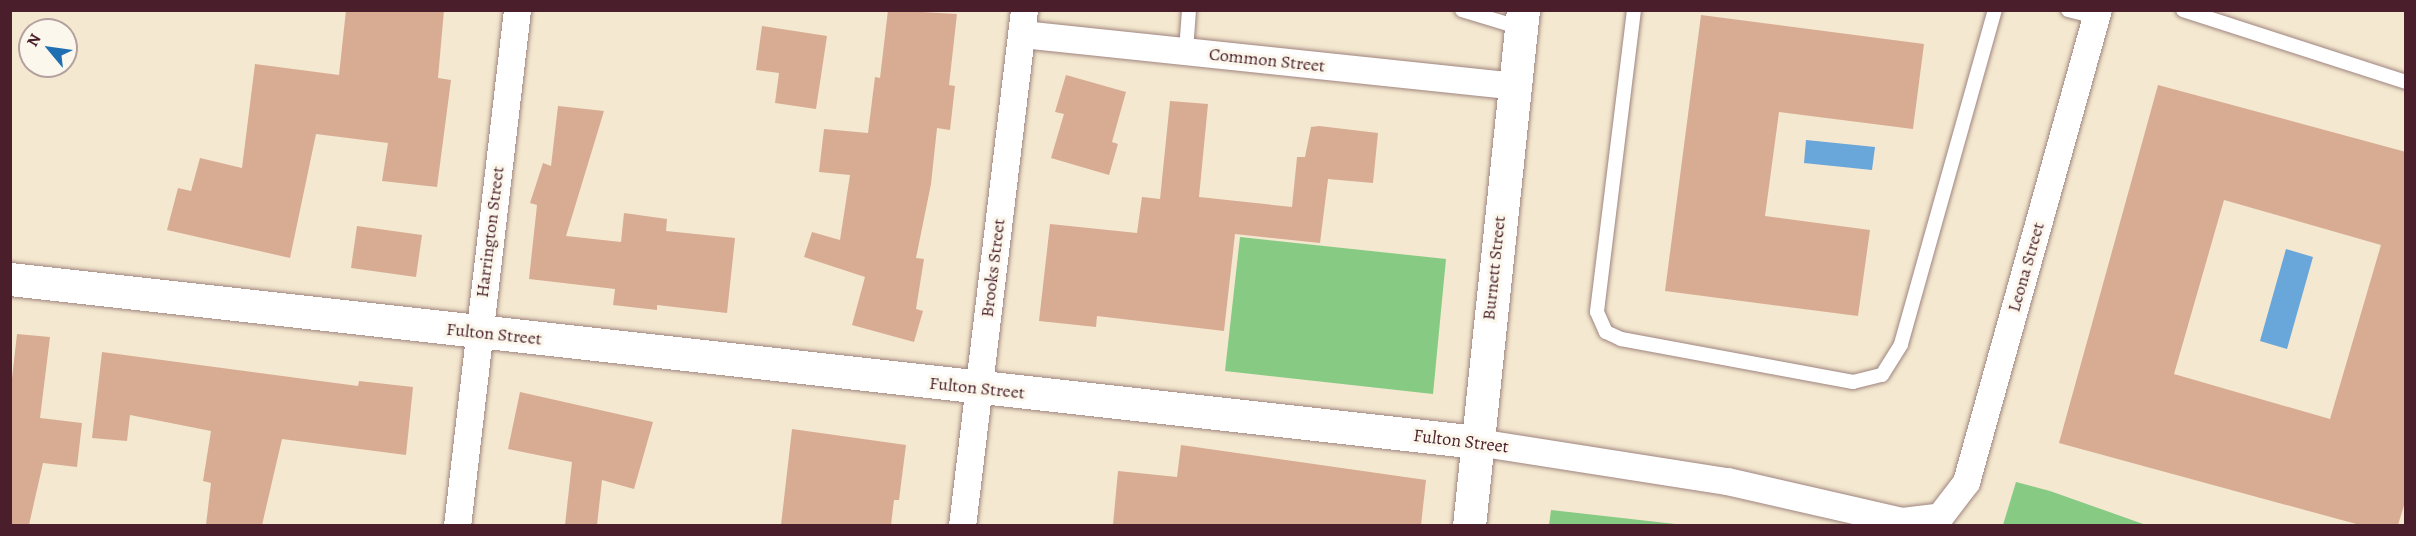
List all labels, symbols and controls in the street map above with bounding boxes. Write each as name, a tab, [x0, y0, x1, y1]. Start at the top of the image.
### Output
north arrow	[18, 18, 78, 78]
text: N	[22, 30, 46, 51]
street label: Common Street	[1208, 43, 1326, 77]
street label: Harrington Street	[471, 165, 509, 299]
street label: Burnett Street	[1478, 215, 1510, 321]
street label: Brooks Street	[976, 217, 1010, 319]
street label: Leona Street	[2003, 220, 2049, 314]
street label: Fulton Street	[445, 318, 543, 350]
street label: Fulton Street	[928, 372, 1026, 404]
street label: Fulton Street	[1412, 424, 1510, 458]

